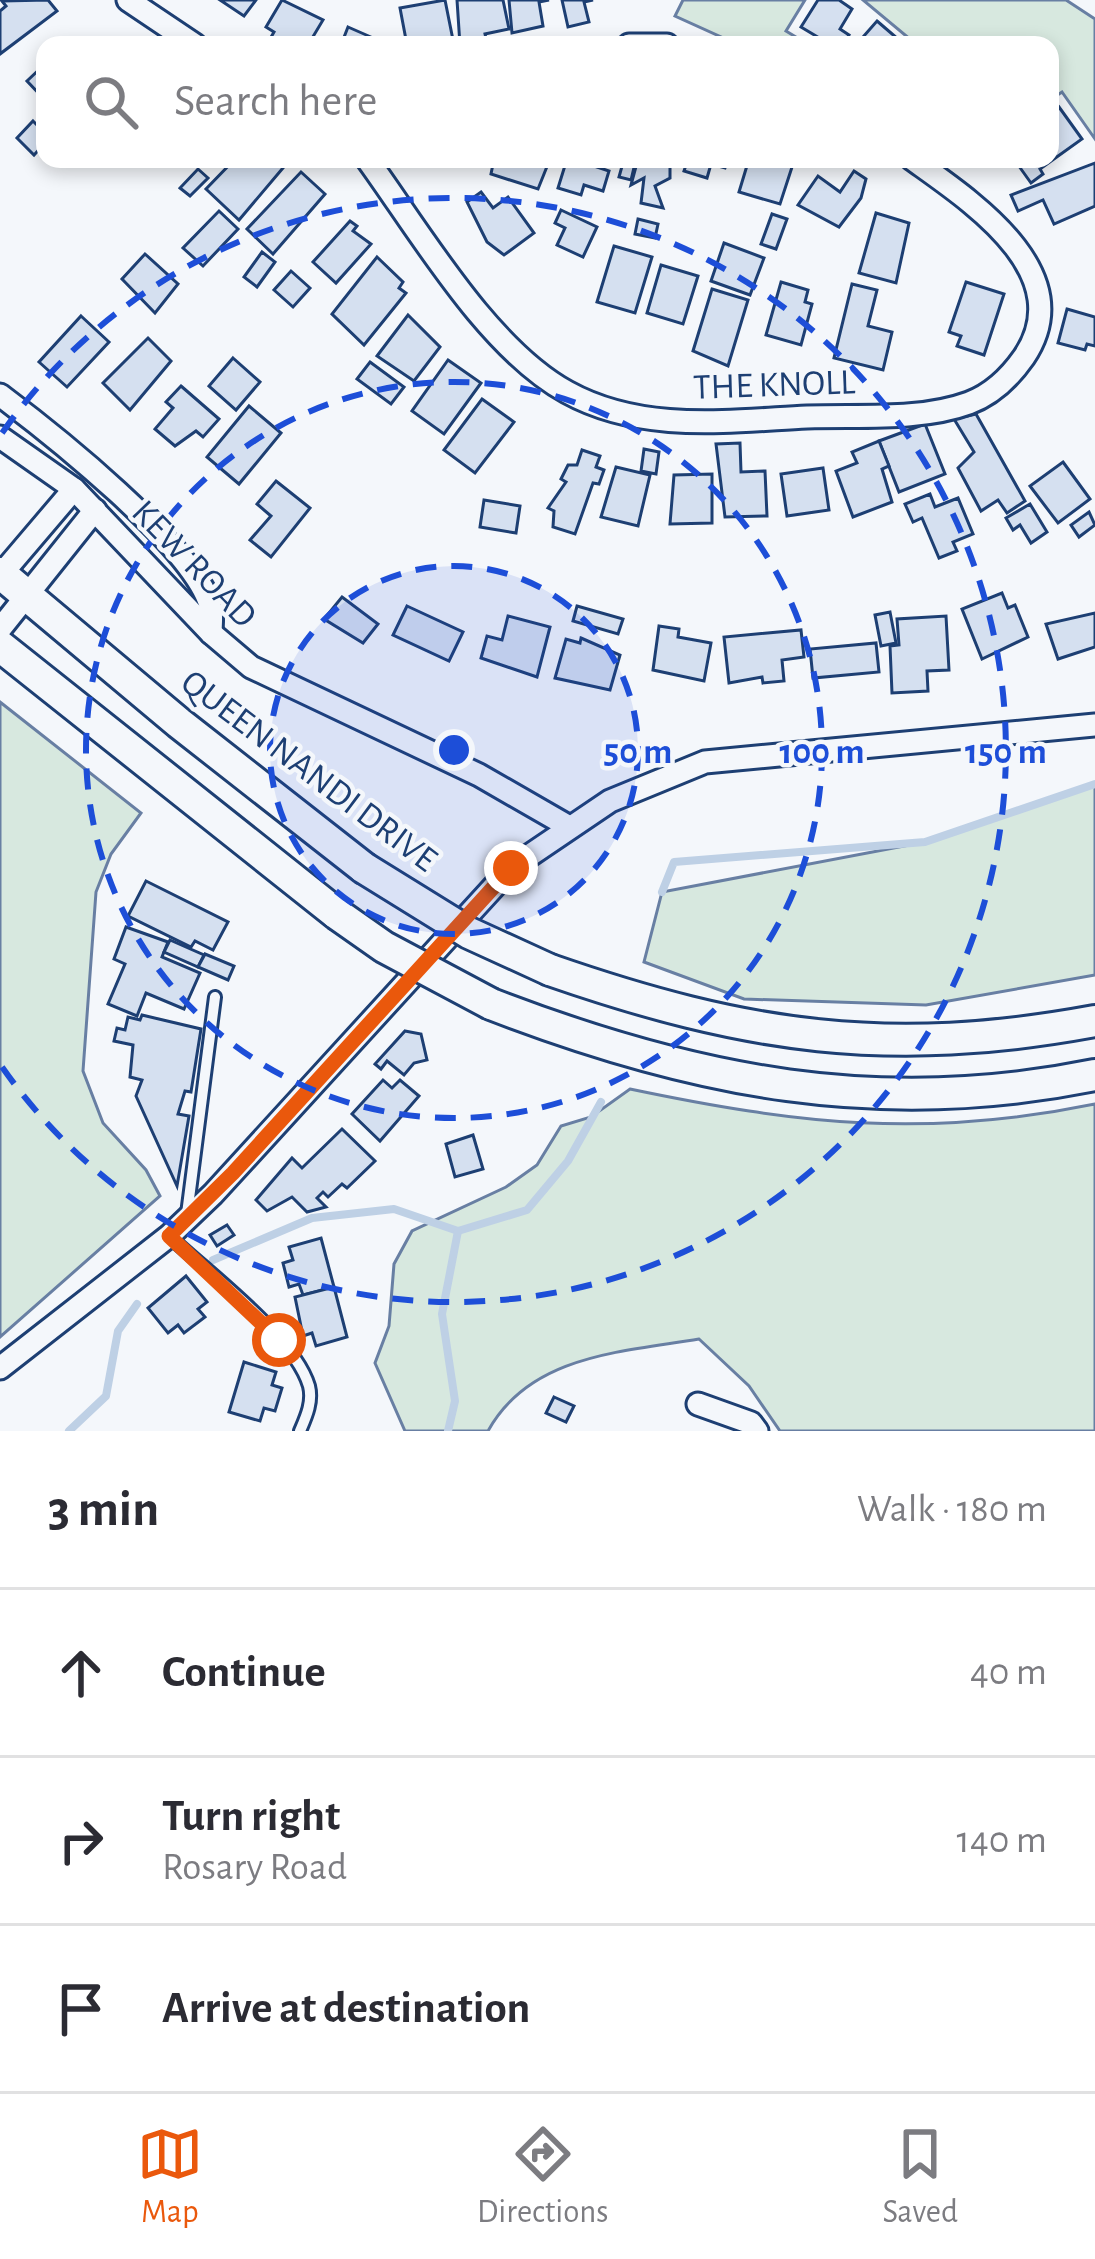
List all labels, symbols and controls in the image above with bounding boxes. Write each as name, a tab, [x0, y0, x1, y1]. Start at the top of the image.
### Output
search box	[36, 36, 1059, 168]
icon: search	[78, 69, 144, 135]
text: Search here	[174, 79, 377, 124]
street label: THE KNOLL	[692, 364, 856, 406]
street label: KEW ROAD	[125, 494, 263, 634]
street label: QUEEN NANDI DRIVE	[175, 663, 443, 879]
centre of rings	[433, 729, 475, 771]
text: 50 m	[604, 734, 672, 770]
text: 100 m	[780, 734, 864, 770]
text: 150 m	[965, 734, 1047, 770]
route end	[484, 841, 538, 895]
route start	[252, 1313, 306, 1367]
text: 3 min	[48, 1484, 159, 1535]
text: Walk · 180 m	[857, 1490, 1047, 1529]
icon: ahead	[48, 1640, 114, 1706]
text: Continue	[162, 1650, 326, 1695]
text: 40 m	[970, 1653, 1047, 1692]
text: Turn right	[162, 1794, 340, 1839]
icon: right	[48, 1808, 114, 1874]
text: 140 m	[957, 1821, 1047, 1860]
text: Rosary Road	[162, 1848, 347, 1887]
icon: arrive	[48, 1976, 114, 2042]
text: Arrive at destination	[162, 1986, 530, 2031]
tab: Map	[137, 2121, 203, 2233]
tab: Directions	[477, 2121, 608, 2233]
tab: Saved	[882, 2121, 958, 2233]

